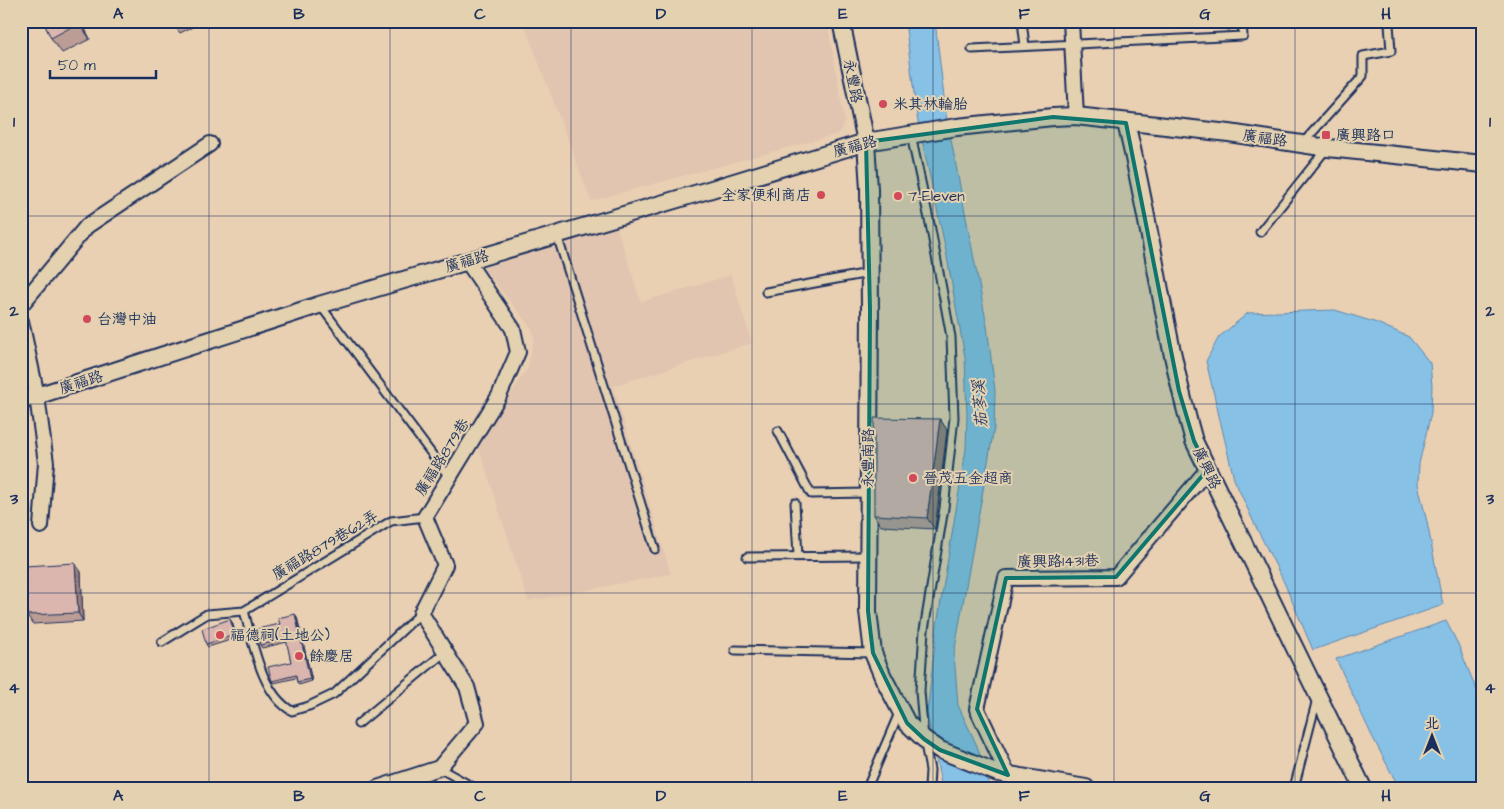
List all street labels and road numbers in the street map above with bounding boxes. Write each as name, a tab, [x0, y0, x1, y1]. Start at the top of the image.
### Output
street label: 永豐路	[838, 57, 867, 105]
street label: 廣福路	[1241, 125, 1289, 152]
street label: 廣福路	[831, 131, 880, 162]
street label: 廣福路	[443, 245, 492, 278]
street label: 廣福路	[57, 366, 106, 399]
street label: 廣福路879巷	[410, 415, 475, 500]
street label: 永豐南路	[858, 428, 879, 488]
street label: 廣興路	[1187, 443, 1226, 493]
street label: 廣福路879巷62弄	[268, 505, 382, 585]
street label: 廣興路1431巷	[1017, 550, 1099, 573]

